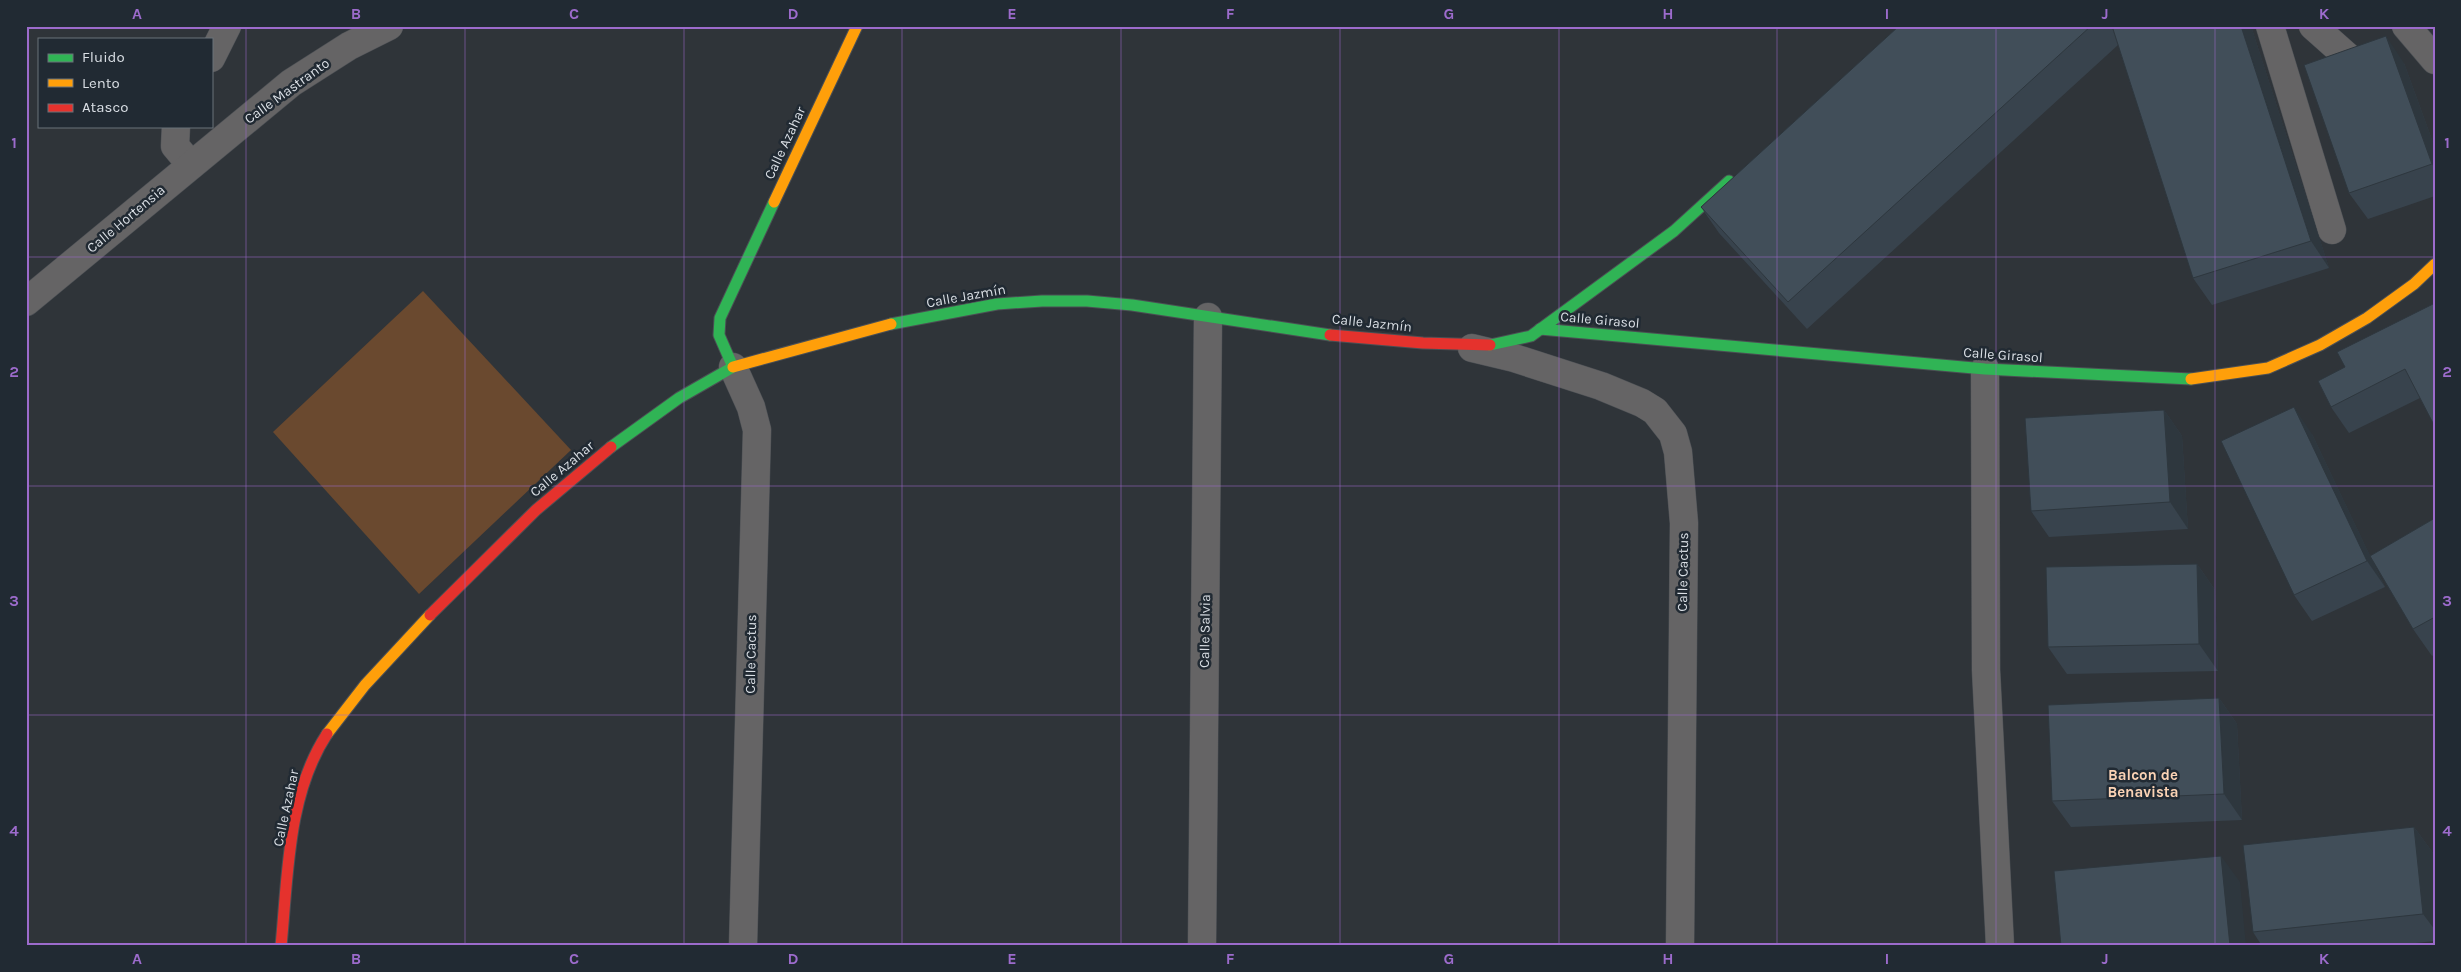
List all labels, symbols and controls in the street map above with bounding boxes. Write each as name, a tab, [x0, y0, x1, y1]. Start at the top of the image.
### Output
text: A	[132, 4, 142, 23]
text: B	[351, 4, 361, 23]
text: C	[569, 4, 579, 23]
text: D	[788, 4, 799, 23]
text: E	[1007, 4, 1017, 23]
text: F	[1226, 4, 1235, 23]
text: G	[1444, 4, 1454, 23]
text: H	[1662, 4, 1674, 23]
text: I	[1885, 4, 1889, 23]
text: J	[2101, 4, 2109, 23]
text: K	[2319, 4, 2330, 23]
legend	[38, 38, 212, 128]
text: Fluido	[82, 48, 125, 66]
street label: Calle Mastranto	[241, 54, 333, 128]
text: Lento	[82, 74, 120, 92]
text: Atasco	[82, 98, 128, 116]
street label: Calle Azahar	[761, 103, 810, 182]
text: 1	[11, 133, 17, 152]
text: 1	[2444, 133, 2450, 152]
street label: Calle Hortensia	[83, 181, 169, 257]
street label: Calle Jazmín	[925, 281, 1007, 311]
street label: Calle Girasol	[1560, 308, 1640, 332]
street label: Calle Jazmín	[1331, 310, 1413, 336]
street label: Calle Girasol	[1963, 344, 2043, 366]
text: 2	[9, 362, 19, 381]
text: 2	[2442, 362, 2452, 381]
street label: Calle Azahar	[527, 437, 598, 501]
street label: Calle Cactus	[1674, 532, 1692, 612]
text: 3	[9, 591, 19, 610]
text: 3	[2442, 591, 2452, 610]
street label: Calle Salvia	[1196, 594, 1214, 668]
street label: Calle Cactus	[742, 614, 760, 694]
district label: Balcon de Benavista	[2107, 766, 2179, 801]
street label: Calle Azahar	[270, 767, 303, 848]
text: 4	[9, 821, 19, 840]
text: 4	[2442, 821, 2452, 840]
text: A	[132, 949, 142, 968]
text: B	[351, 949, 361, 968]
text: C	[569, 949, 579, 968]
text: D	[788, 949, 799, 968]
text: E	[1007, 949, 1017, 968]
text: F	[1226, 949, 1235, 968]
text: G	[1444, 949, 1454, 968]
text: H	[1662, 949, 1674, 968]
text: I	[1885, 949, 1889, 968]
text: J	[2101, 949, 2109, 968]
text: K	[2319, 949, 2330, 968]

